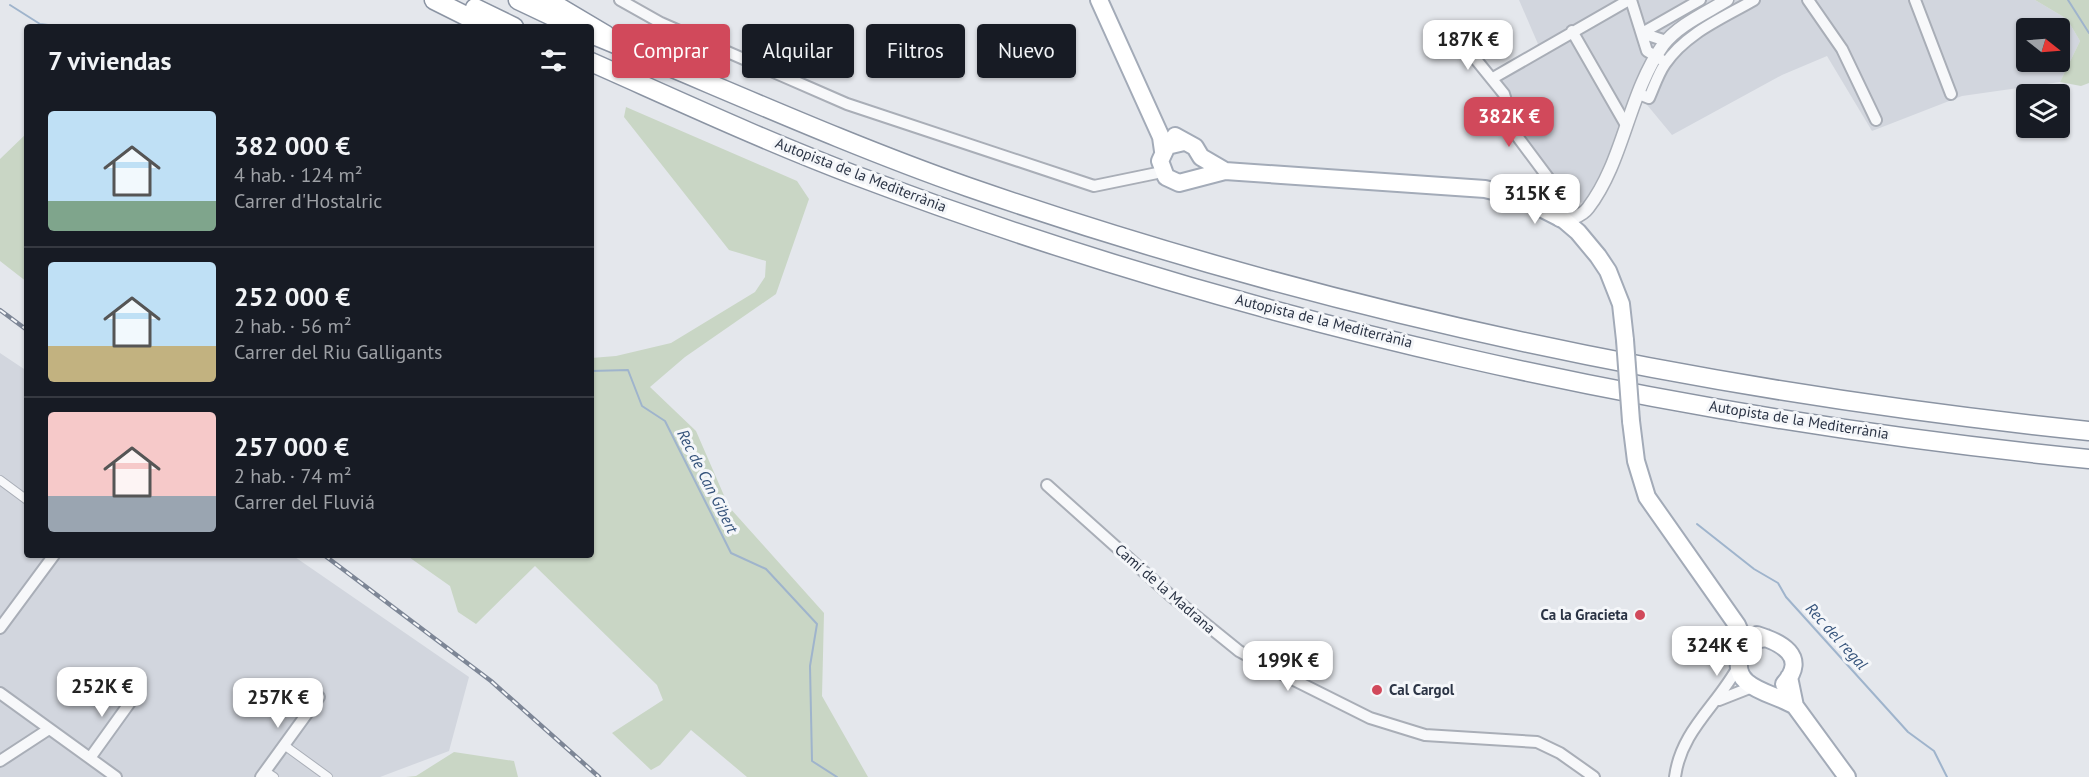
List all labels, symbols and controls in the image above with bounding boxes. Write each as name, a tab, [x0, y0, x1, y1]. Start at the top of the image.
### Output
north arrow	[2016, 18, 2070, 72]
map controls	[2016, 18, 2070, 138]
pin: 187K €	[1419, 20, 1517, 71]
chip: Comprar	[612, 24, 730, 78]
chip: Alquilar	[742, 24, 854, 78]
chip: Filtros	[866, 24, 965, 78]
chip: Nuevo	[977, 24, 1076, 78]
text: 187K €	[1437, 26, 1499, 52]
text: 7 viviendas	[48, 44, 171, 77]
icon: filters	[537, 44, 570, 77]
button: layers	[2016, 84, 2070, 138]
pin: 382K €	[1460, 97, 1558, 148]
text: 382K €	[1478, 103, 1540, 129]
text: 382 000 €	[234, 129, 350, 162]
street label: Autopista de la Mediterrània	[773, 133, 949, 216]
icon: home	[96, 135, 168, 207]
text: 4 hab. · 124 m²	[234, 162, 363, 188]
pin: 315K €	[1486, 174, 1584, 225]
text: 315K €	[1504, 180, 1566, 206]
text: Carrer d'Hostalric	[234, 188, 382, 214]
text: 252 000 €	[234, 280, 350, 313]
icon: home	[96, 286, 168, 358]
street label: Autopista de la Mediterrània	[1234, 289, 1415, 352]
text: 2 hab. · 56 m²	[234, 313, 352, 339]
text: Carrer del Riu Galligants	[234, 339, 442, 365]
street label: Autopista de la Mediterrània	[1708, 396, 1890, 443]
water label: Rec de Can Gibert	[673, 426, 743, 537]
text: 257 000 €	[234, 430, 349, 463]
icon: home	[96, 436, 168, 508]
text: 2 hab. · 74 m²	[234, 463, 352, 489]
text: Carrer del Fluviá	[234, 489, 375, 515]
street label: Camí de la Madrana	[1111, 540, 1220, 637]
water label: Rec del regal	[1802, 598, 1873, 674]
place label: Ca la Gracieta	[1540, 605, 1628, 624]
marker: Ca la Gracieta	[1633, 608, 1647, 622]
pin: 324K €	[1668, 626, 1766, 677]
text: 324K €	[1686, 632, 1748, 658]
pin: 199K €	[1239, 641, 1337, 692]
text: 199K €	[1257, 647, 1319, 673]
pin: 252K €	[53, 667, 151, 718]
text: 252K €	[71, 673, 133, 699]
pin: 257K €	[229, 678, 327, 729]
place label: Cal Cargol	[1389, 680, 1455, 699]
marker: Cal Cargol	[1370, 683, 1384, 697]
text: 257K €	[247, 684, 309, 710]

